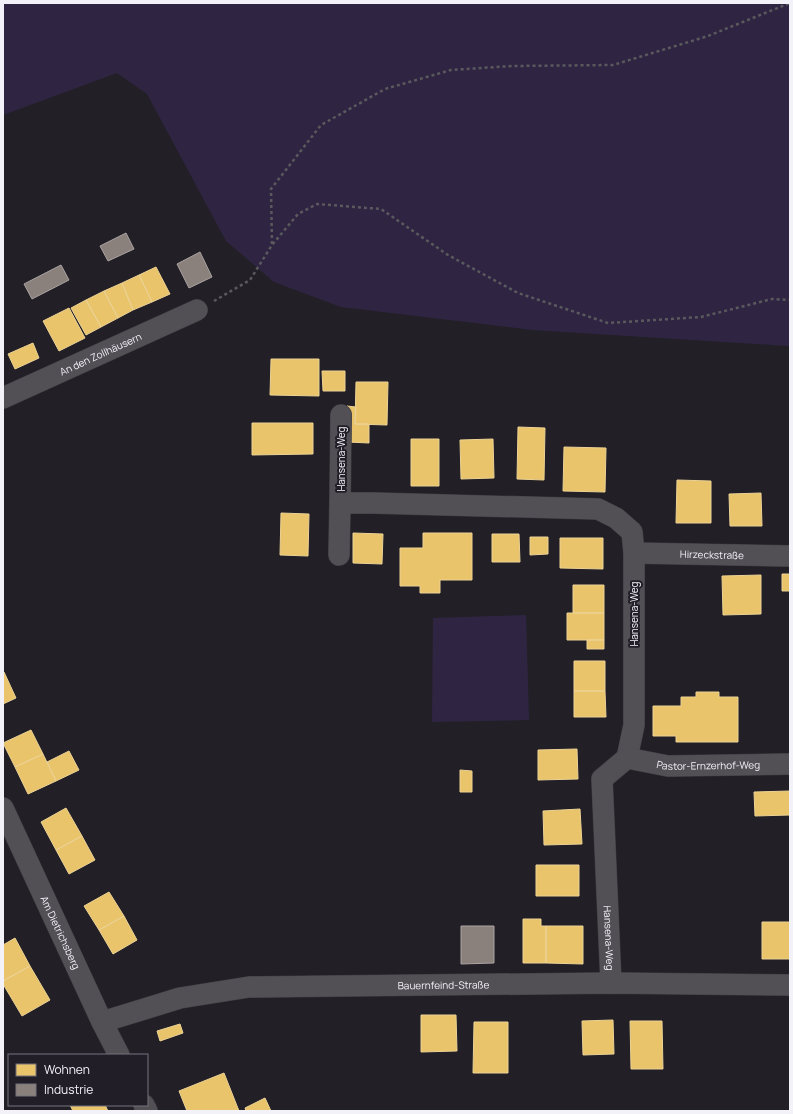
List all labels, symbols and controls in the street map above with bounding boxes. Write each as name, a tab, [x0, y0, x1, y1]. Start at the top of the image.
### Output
street label: An den Zollhäusern	[57, 329, 144, 379]
street label: Hansena-Weg	[334, 426, 348, 492]
street label: Hirzeckstraße	[680, 547, 744, 562]
street label: Hansena-Weg	[627, 581, 641, 647]
street label: Pastor-Ernzerhof-Weg	[655, 757, 760, 773]
street label: Am Dietrichsberg	[37, 893, 84, 971]
street label: Hansena-Weg	[601, 905, 617, 971]
street label: Bauernfeind-Straße	[398, 977, 490, 992]
legend	[8, 1054, 148, 1106]
text: Wohnen	[44, 1061, 90, 1078]
text: Industrie	[44, 1081, 93, 1098]

